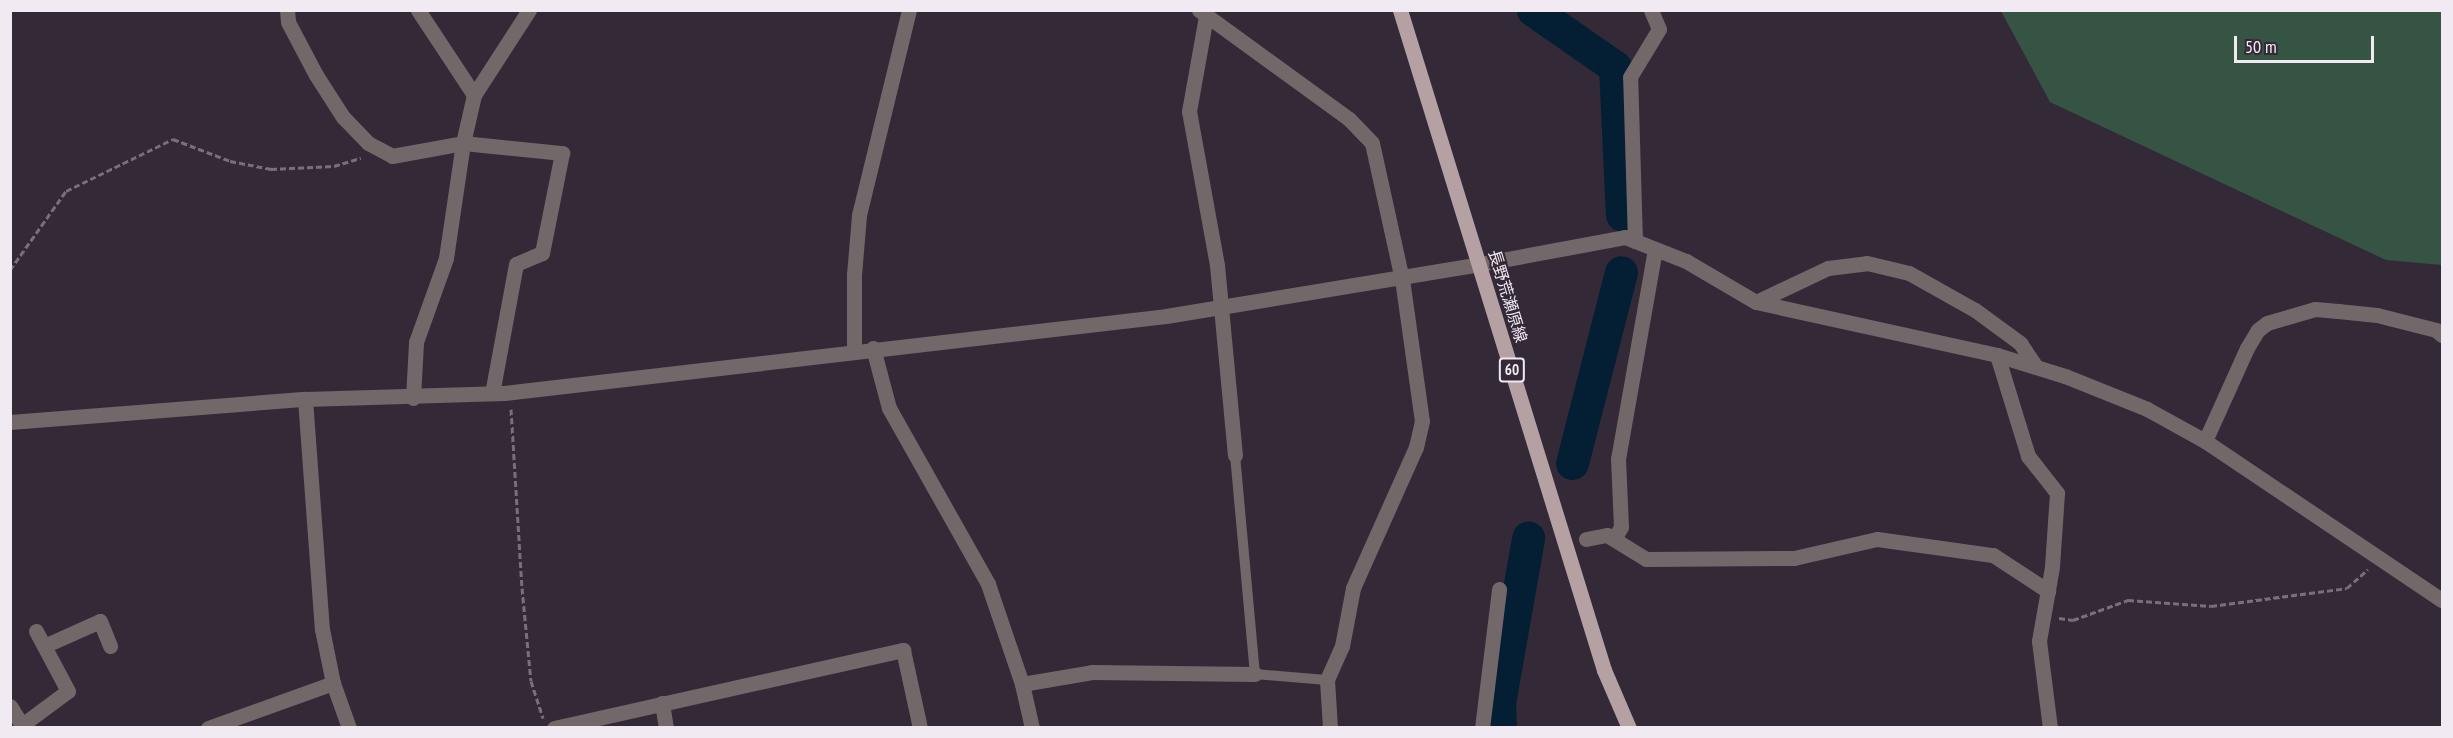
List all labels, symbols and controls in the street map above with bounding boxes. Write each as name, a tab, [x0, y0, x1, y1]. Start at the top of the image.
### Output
scale bar	[2237, 24, 2376, 62]
text: 50 m	[2245, 35, 2277, 58]
street label: 長野荒瀬原線	[1485, 247, 1531, 345]
road number: 60	[1498, 358, 1526, 382]

